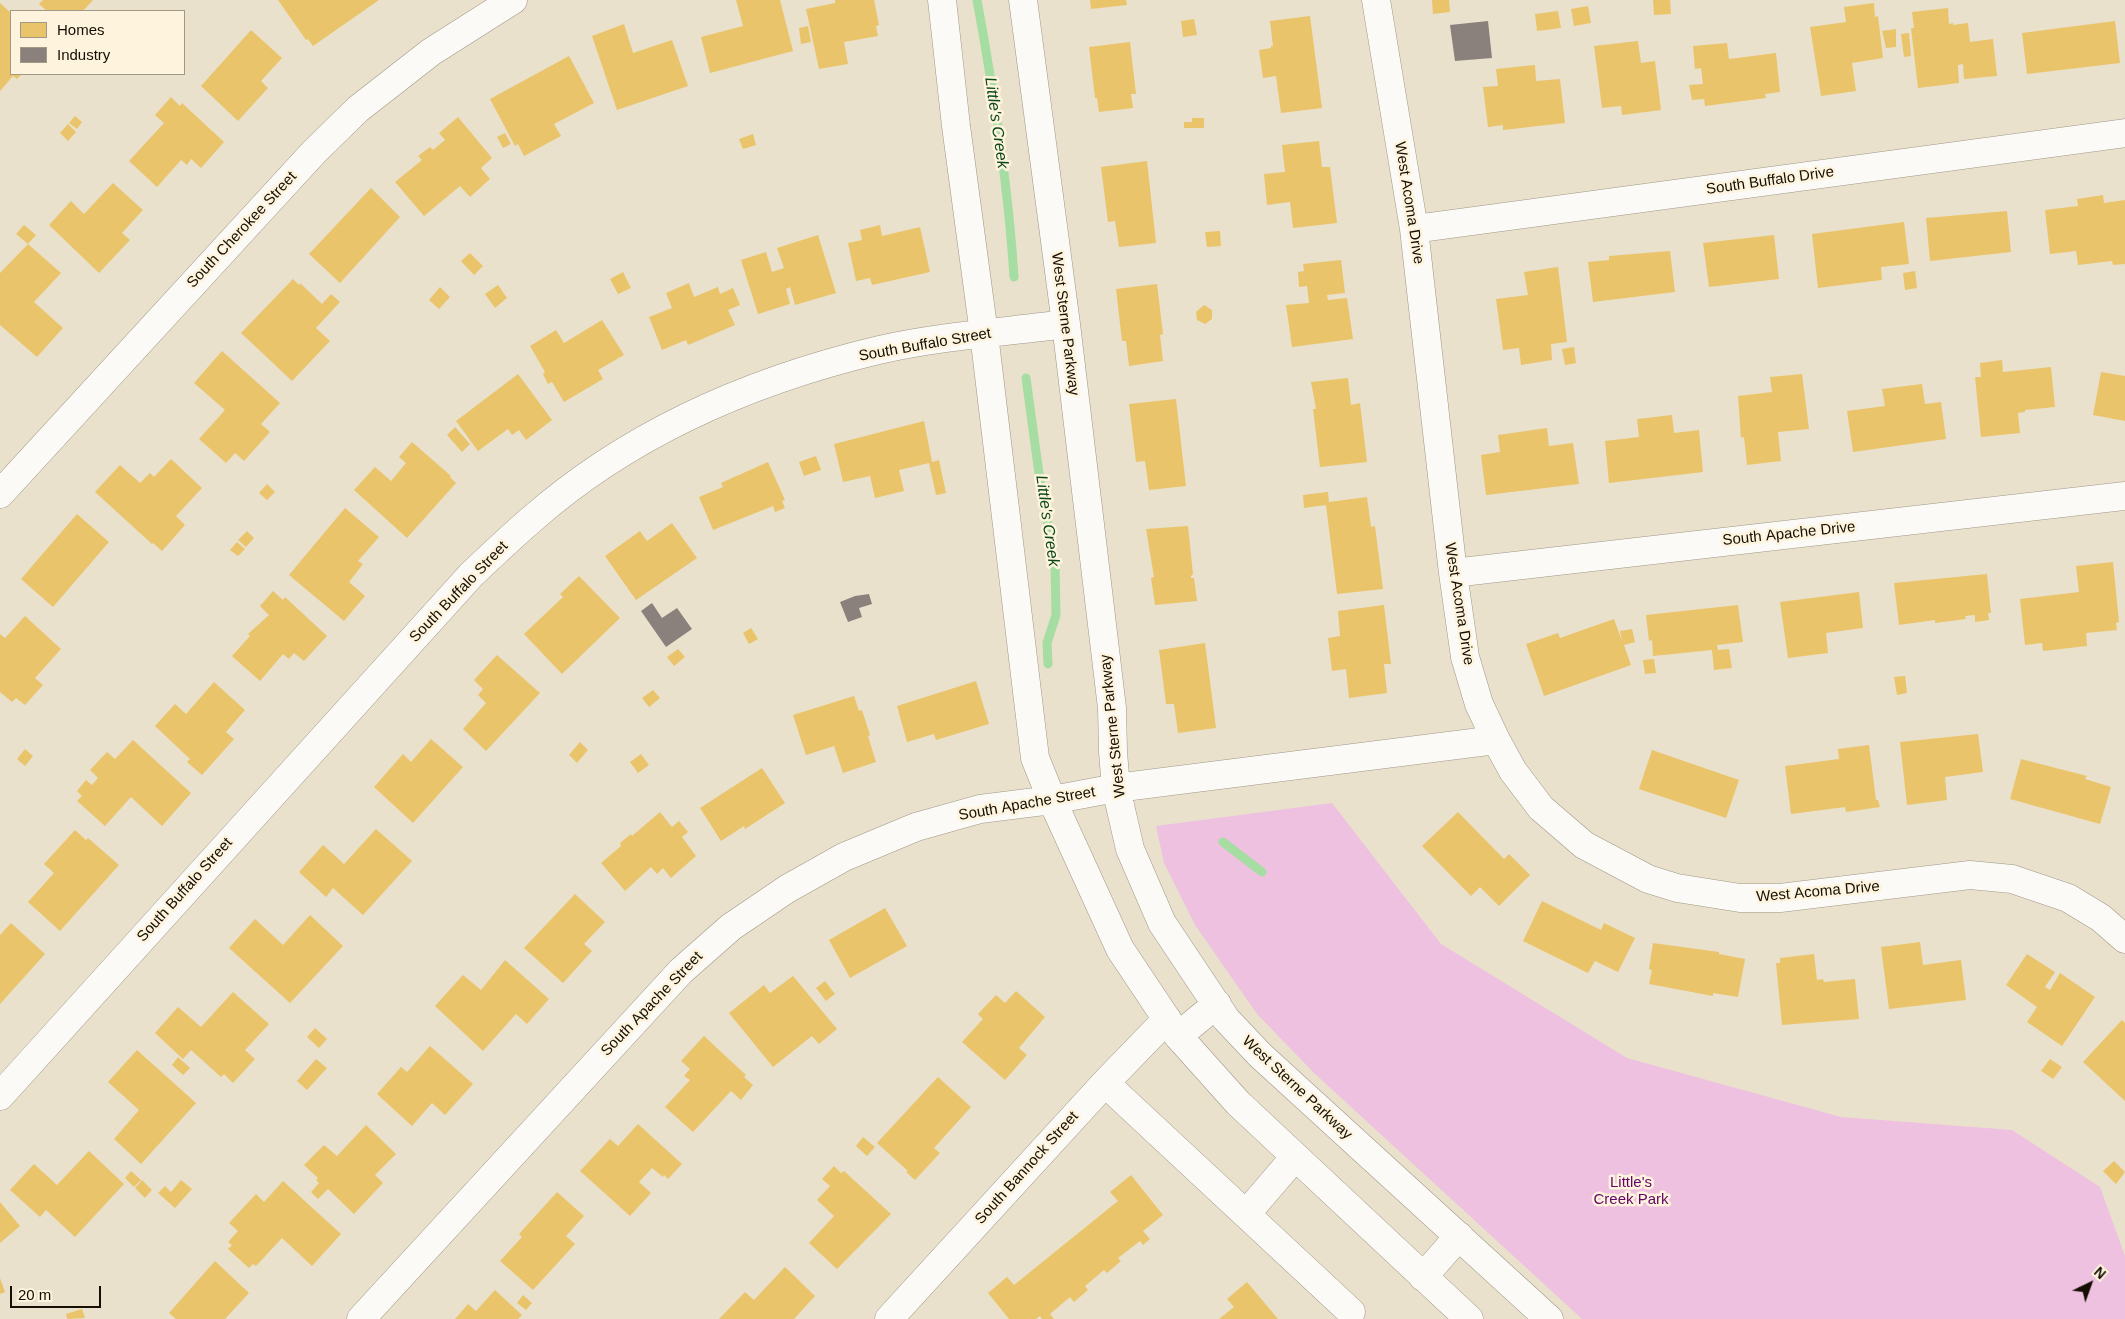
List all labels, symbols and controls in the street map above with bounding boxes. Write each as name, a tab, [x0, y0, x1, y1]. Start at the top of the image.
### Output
legend	[10, 10, 185, 75]
text: Homes	[57, 21, 105, 38]
text: Industry	[57, 46, 110, 63]
water label: Little's Creek	[980, 76, 1012, 170]
street label: West Acoma Drive	[1390, 140, 1428, 266]
street label: South Buffalo Drive	[1705, 163, 1835, 199]
street label: South Cherokee Street	[183, 168, 301, 292]
street label: West Sterne Parkway	[1047, 251, 1083, 397]
street label: South Buffalo Street	[857, 325, 993, 365]
water label: Little's Creek	[1031, 474, 1063, 568]
street label: South Apache Drive	[1722, 518, 1856, 550]
street label: South Buffalo Street	[406, 538, 512, 646]
street label: West Acoma Drive	[1440, 541, 1478, 667]
street label: West Sterne Parkway	[1097, 653, 1129, 799]
street label: South Apache Street	[957, 783, 1097, 825]
street label: South Buffalo Street	[133, 834, 237, 946]
street label: West Acoma Drive	[1755, 878, 1881, 906]
street label: South Apache Street	[597, 948, 707, 1060]
street label: West Sterne Parkway	[1238, 1032, 1356, 1144]
street label: South Bannock Street	[971, 1108, 1083, 1228]
park label: Little's Creek Park	[1593, 1174, 1669, 1209]
north arrow	[2065, 1259, 2115, 1309]
text: N	[2091, 1264, 2109, 1282]
scale bar	[12, 1276, 104, 1308]
text: 20 m	[18, 1286, 51, 1303]

